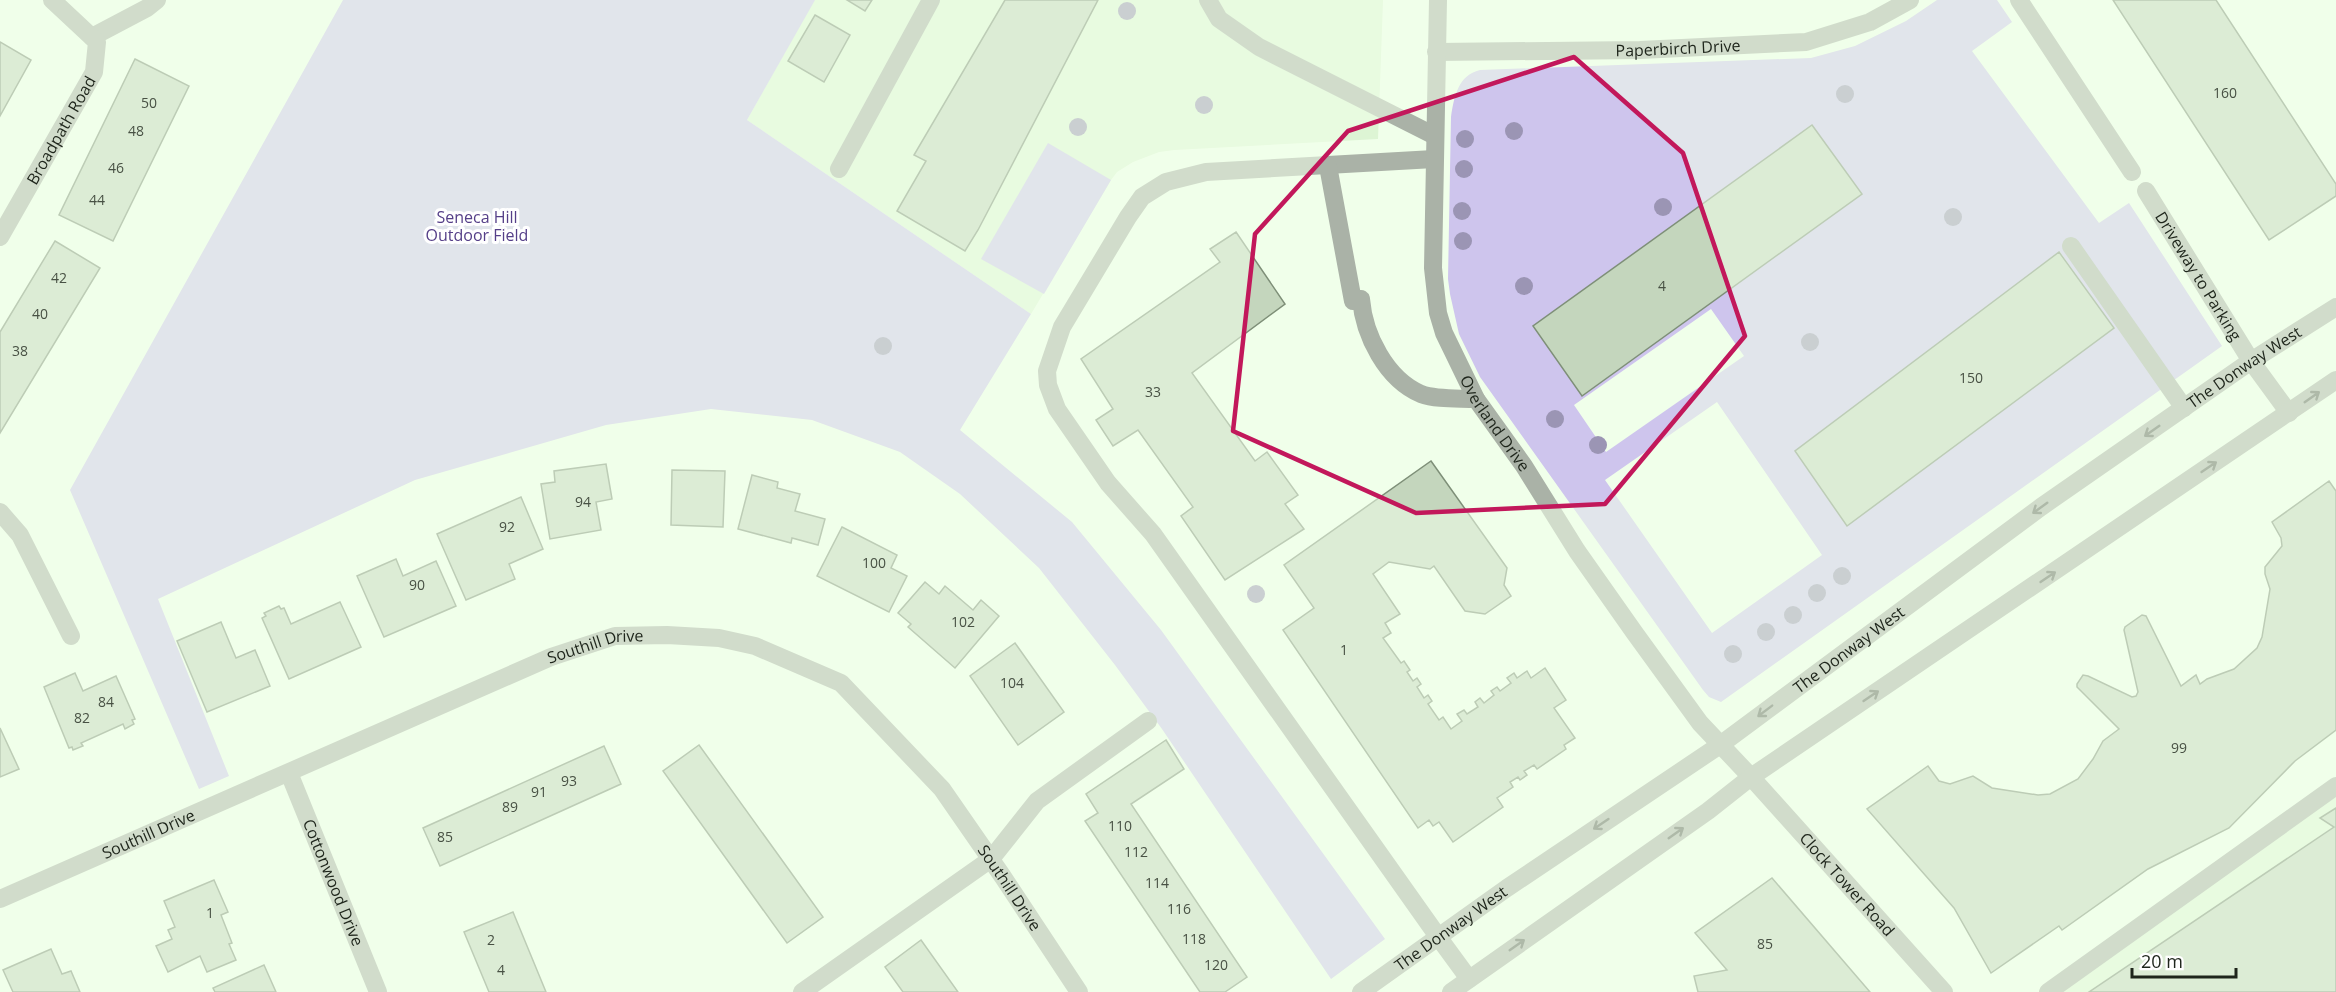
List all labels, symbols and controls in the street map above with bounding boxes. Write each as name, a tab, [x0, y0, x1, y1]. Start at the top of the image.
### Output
street label: Paperbirch Drive	[1615, 34, 1741, 61]
street label: Broadpath Road	[21, 72, 101, 188]
house number: 160	[2213, 83, 2237, 102]
house number: 50	[141, 93, 157, 112]
house number: 48	[128, 121, 144, 140]
house number: 46	[108, 158, 124, 177]
house number: 44	[89, 190, 105, 209]
park label: Seneca Hill Outdoor Field	[426, 206, 528, 246]
street label: Driveway to Parking	[2150, 207, 2247, 345]
house number: 42	[51, 268, 67, 287]
house number: 4	[1658, 276, 1666, 295]
house number: 40	[32, 304, 48, 323]
street label: The Donway West	[2182, 321, 2306, 413]
house number: 38	[12, 341, 28, 360]
house number: 150	[1959, 368, 1983, 387]
street label: Overland Drive	[1455, 371, 1535, 476]
house number: 33	[1145, 382, 1161, 401]
one-way arrow	[2304, 391, 2320, 403]
one-way arrow	[2144, 425, 2160, 437]
one-way arrow	[2201, 461, 2217, 473]
house number: 94	[575, 492, 591, 511]
one-way arrow	[2032, 502, 2048, 515]
house number: 92	[499, 517, 515, 536]
house number: 100	[862, 553, 886, 572]
one-way arrow	[2039, 571, 2056, 583]
house number: 90	[409, 575, 425, 594]
street label: The Donway West	[1789, 601, 1909, 698]
house number: 102	[951, 612, 975, 631]
street label: Southill Drive	[544, 624, 644, 669]
house number: 1	[1340, 640, 1348, 659]
house number: 104	[1000, 673, 1024, 692]
one-way arrow	[1862, 690, 1879, 702]
house number: 84	[98, 692, 114, 711]
one-way arrow	[1757, 705, 1773, 718]
house number: 82	[74, 708, 90, 727]
house number: 99	[2171, 738, 2187, 757]
house number: 93	[561, 771, 577, 790]
house number: 91	[531, 782, 547, 801]
house number: 89	[502, 797, 518, 816]
street label: Southill Drive	[98, 804, 198, 864]
street label: Cottonwood Drive	[298, 815, 369, 949]
house number: 110	[1108, 816, 1132, 835]
one-way arrow	[1593, 818, 1610, 830]
house number: 85	[437, 827, 453, 846]
one-way arrow	[1668, 827, 1684, 839]
street label: Clock Tower Road	[1795, 827, 1900, 941]
street label: Southill Drive	[973, 840, 1047, 935]
house number: 112	[1124, 842, 1148, 861]
house number: 114	[1145, 873, 1169, 892]
street label: The Donway West	[1390, 880, 1512, 976]
house number: 116	[1167, 899, 1191, 918]
house number: 1	[206, 903, 214, 922]
house number: 118	[1182, 929, 1206, 948]
house number: 2	[487, 930, 495, 949]
house number: 85	[1757, 934, 1773, 953]
one-way arrow	[1508, 939, 1524, 952]
scale bar	[2132, 941, 2236, 979]
text: 20 m	[2141, 949, 2183, 973]
house number: 120	[1204, 955, 1228, 974]
house number: 4	[497, 960, 505, 979]

